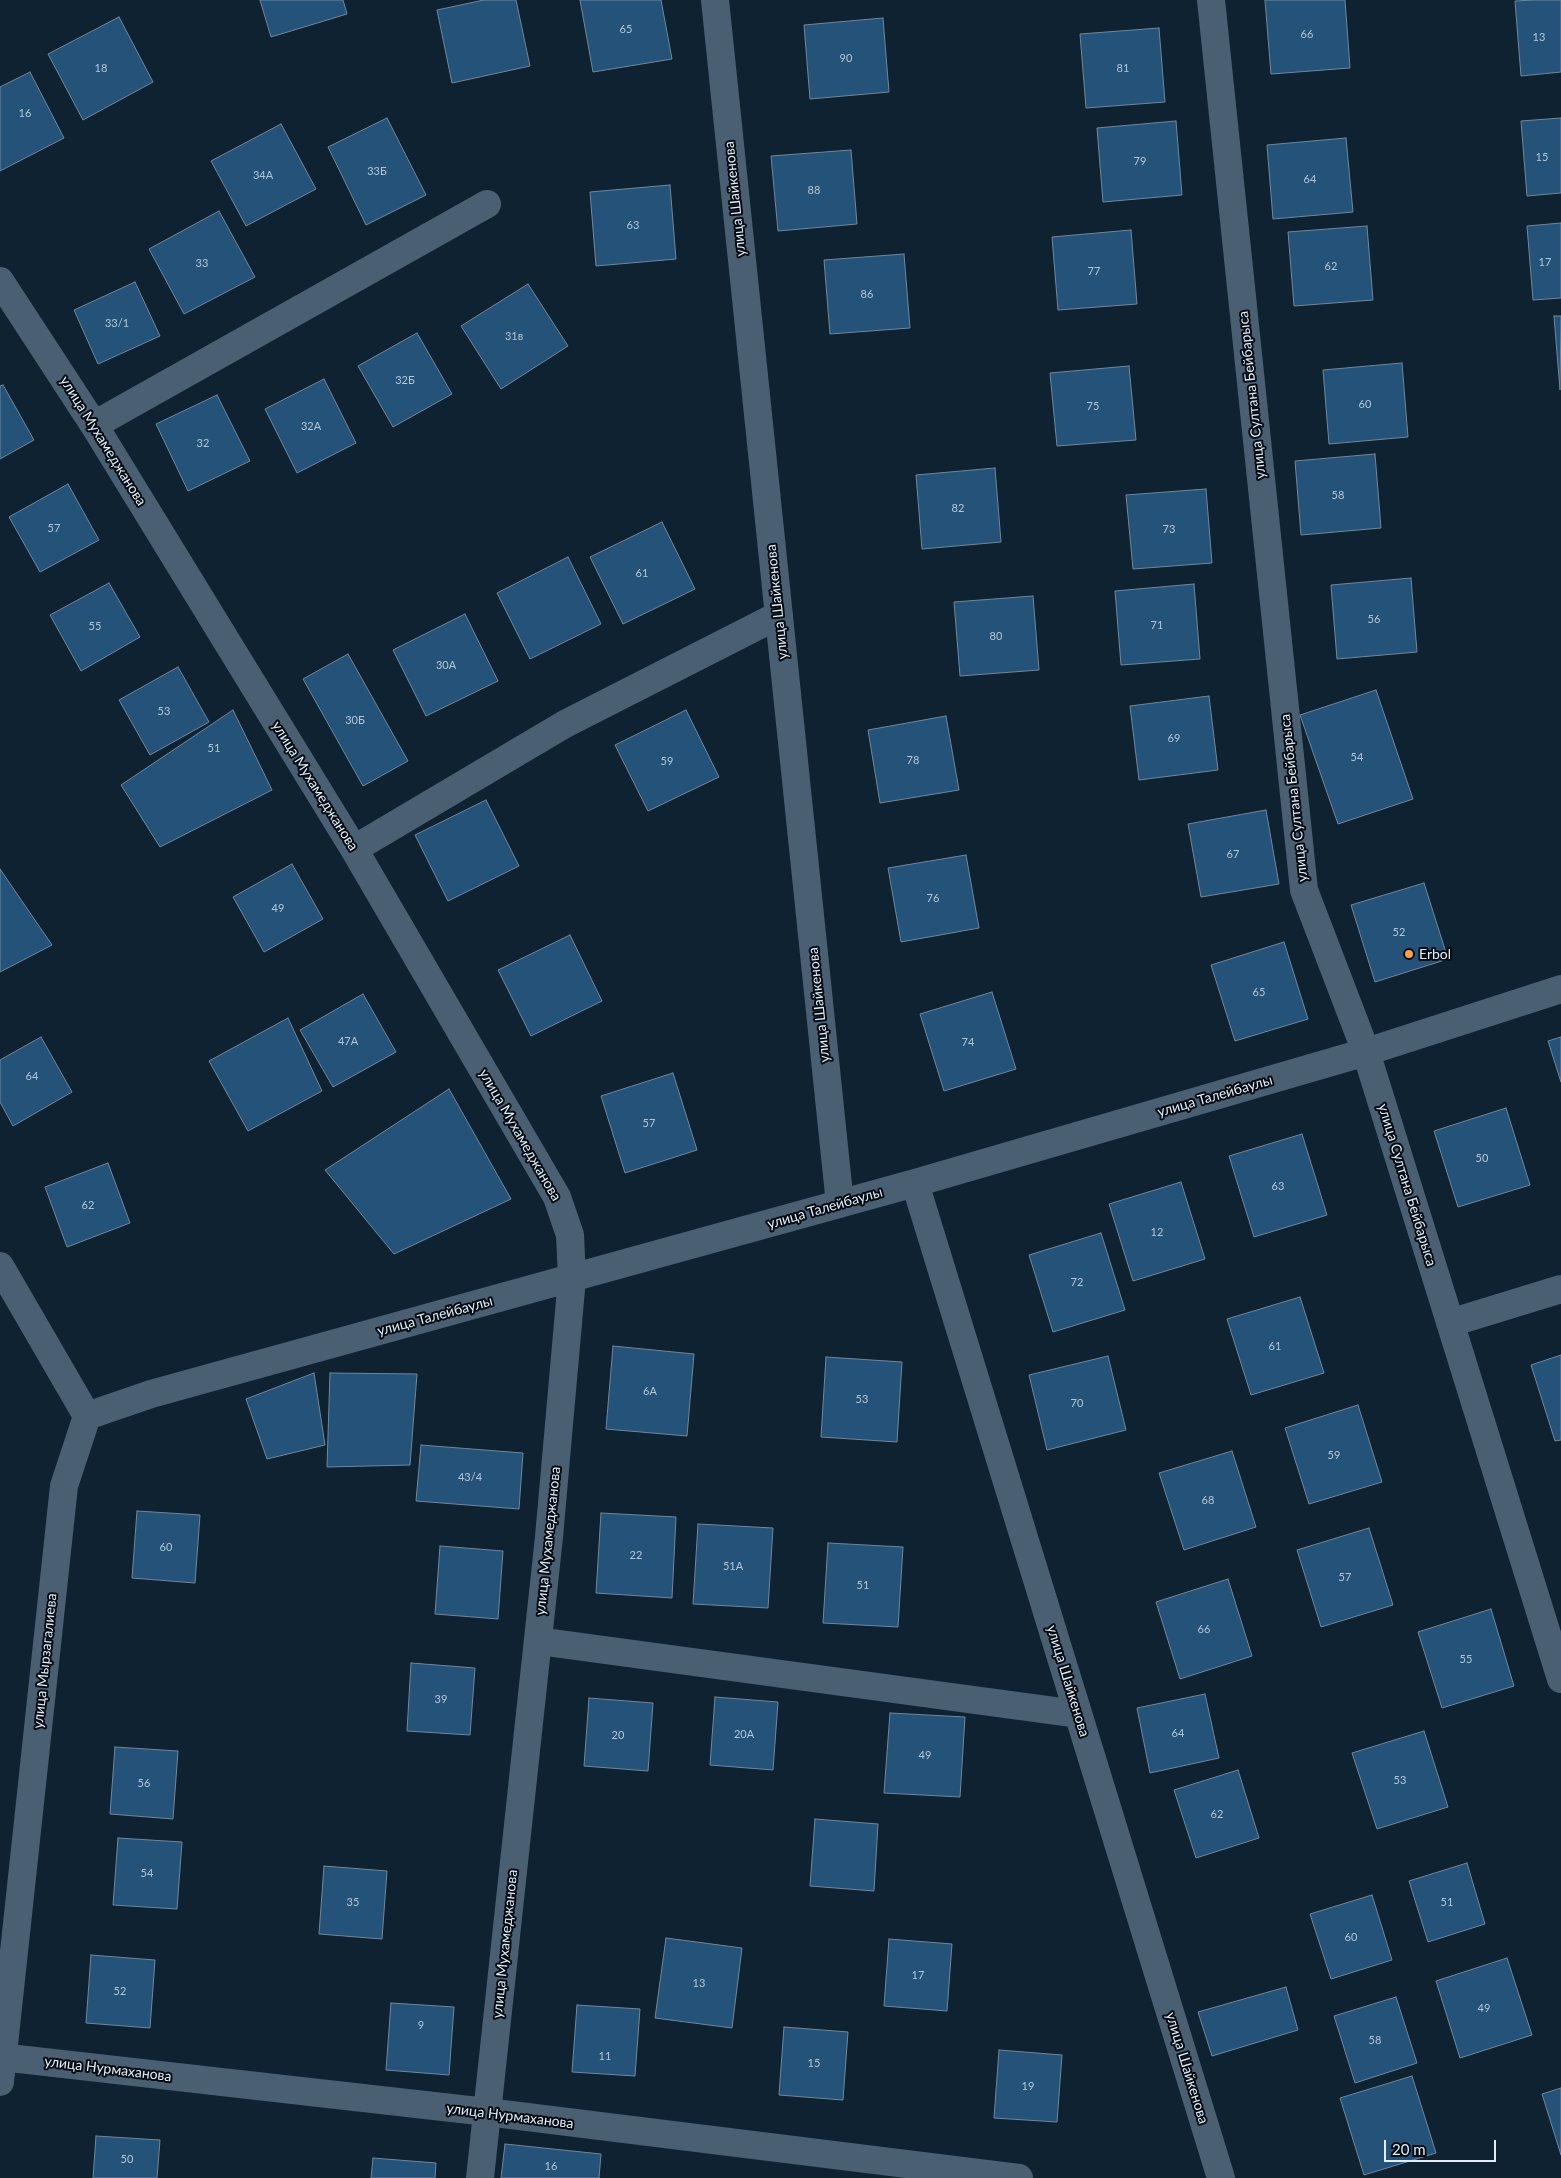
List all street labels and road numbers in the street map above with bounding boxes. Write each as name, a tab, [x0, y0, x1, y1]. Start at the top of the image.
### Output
street label: улица Шайкенова	[721, 141, 749, 257]
street label: улица Султана Бейбарыса	[1235, 310, 1269, 480]
street label: улица Мухамеджанова	[56, 373, 150, 509]
street label: улица Шайкенова	[763, 544, 791, 660]
street label: улица Султана Бейбарыса	[1277, 713, 1311, 883]
street label: улица Мухамеджанова	[268, 718, 362, 854]
street label: улица Шайкенова	[805, 947, 833, 1063]
street label: улица Мухамеджанова	[475, 1066, 565, 1204]
street label: улица Талейбаулы	[1156, 1072, 1274, 1120]
street label: улица Султана Бейбарыса	[1374, 1102, 1440, 1268]
street label: улица Талейбаулы	[766, 1184, 884, 1232]
street label: улица Талейбаулы	[375, 1292, 495, 1340]
street label: улица Мухамеджанова	[532, 1466, 564, 1616]
street label: улица Мырзагалиева	[30, 1593, 60, 1729]
street label: улица Шайкенова	[1043, 1623, 1093, 1739]
street label: улица Мухамеджанова	[489, 1869, 521, 2019]
street label: улица Шайкенова	[1162, 2010, 1212, 2126]
street label: улица Нурмаханова	[43, 2053, 173, 2085]
street label: улица Нурмаханова	[445, 2100, 575, 2132]

